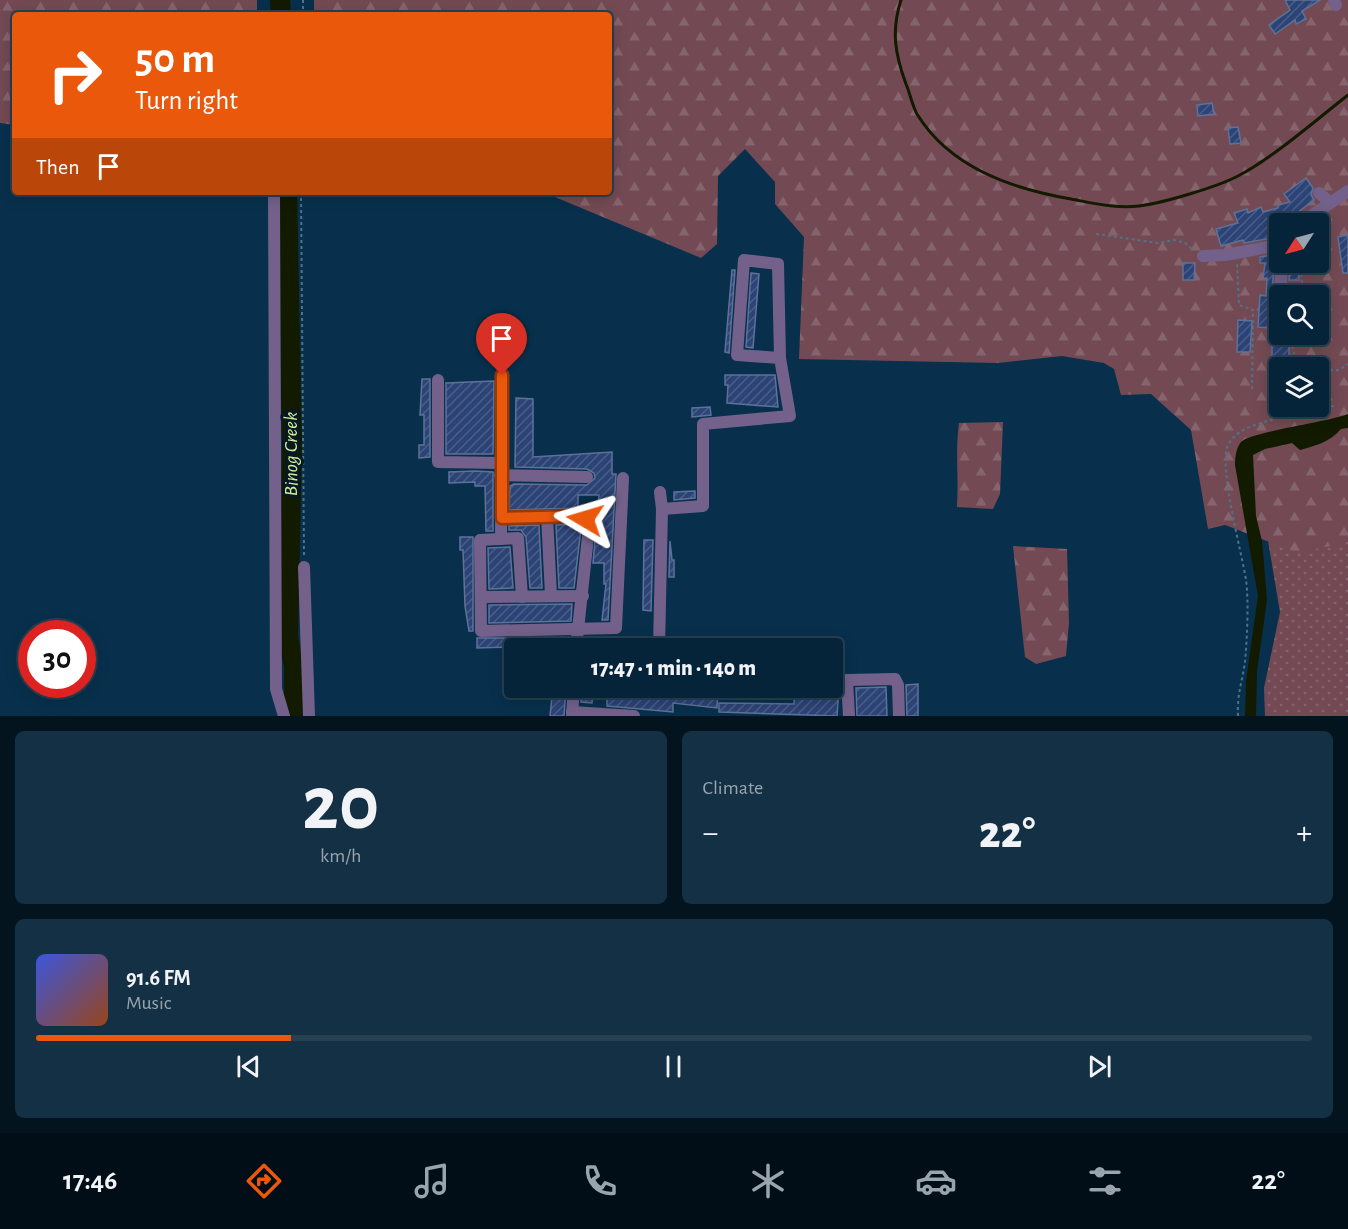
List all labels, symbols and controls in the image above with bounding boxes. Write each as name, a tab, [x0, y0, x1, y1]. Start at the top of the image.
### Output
icon: right	[36, 36, 114, 114]
text: 50 m	[135, 38, 215, 80]
text: Turn right	[135, 87, 238, 114]
icon: arrive	[92, 150, 125, 183]
text: Then	[36, 156, 80, 178]
north arrow	[1269, 213, 1329, 273]
map controls	[1269, 213, 1329, 417]
button: search	[1269, 285, 1329, 345]
pin	[476, 313, 527, 375]
icon: arrive	[485, 322, 518, 355]
button: layers	[1269, 357, 1329, 417]
water label: Binog Creek	[281, 412, 301, 496]
position arrow	[553, 487, 617, 551]
speed limit sign: 30	[18, 620, 96, 698]
text: 17:47 · 1 min · 140 m	[591, 657, 756, 679]
text: 20	[302, 766, 379, 844]
text: Climate	[703, 778, 763, 798]
text: 22°	[979, 811, 1035, 856]
text: −	[703, 817, 718, 850]
text: +	[1296, 817, 1312, 850]
text: km/h	[320, 846, 361, 866]
text: 91.6 FM	[126, 967, 191, 989]
text: Music	[126, 993, 172, 1013]
icon: previous	[232, 1050, 265, 1083]
icon: pause	[657, 1050, 690, 1083]
icon: next	[1083, 1050, 1116, 1083]
icon: directions	[243, 1160, 285, 1202]
icon: music	[411, 1160, 453, 1202]
icon: phone	[579, 1160, 621, 1202]
icon: climate	[747, 1160, 789, 1202]
icon: car	[915, 1160, 957, 1202]
icon: filters	[1084, 1160, 1126, 1202]
text: 17:46	[63, 1167, 117, 1194]
text: 22°	[1252, 1167, 1285, 1194]

